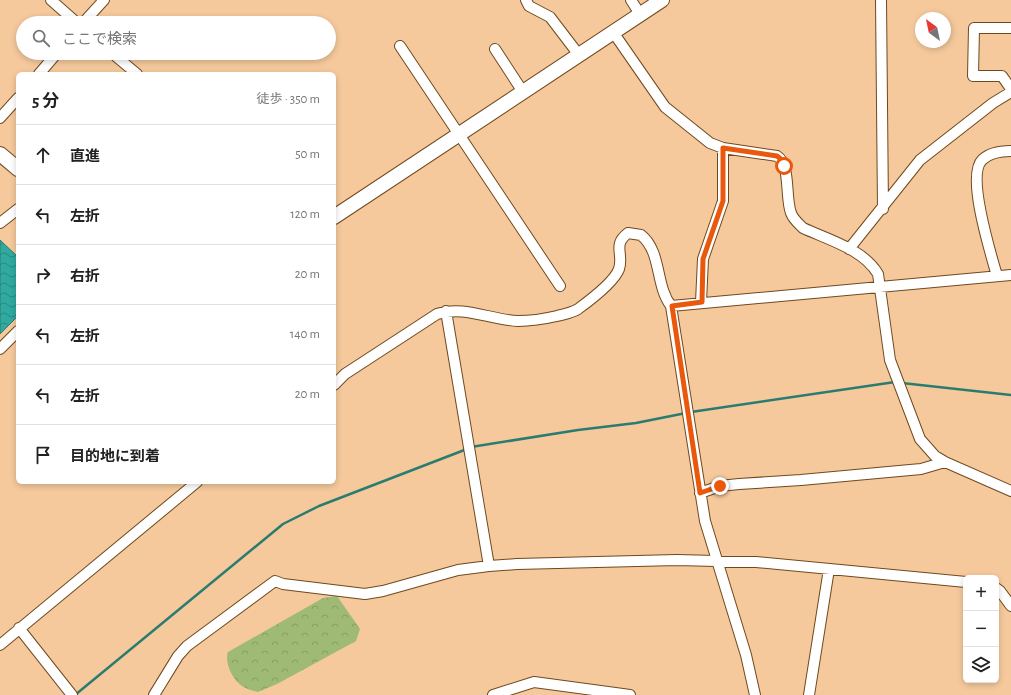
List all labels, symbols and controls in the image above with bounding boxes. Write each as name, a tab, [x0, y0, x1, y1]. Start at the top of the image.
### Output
north arrow	[915, 12, 951, 48]
search box	[16, 16, 336, 60]
icon: search	[30, 27, 52, 49]
text: ここで検索	[62, 32, 137, 47]
text: 5 分	[32, 92, 59, 109]
text: 徒歩 · 350 m	[257, 93, 320, 106]
icon: ahead	[32, 144, 54, 166]
text: 50 m	[295, 148, 320, 161]
text: 直進	[70, 149, 100, 164]
route start	[775, 157, 793, 175]
icon: left	[32, 204, 54, 226]
text: 120 m	[290, 208, 320, 221]
text: 左折	[70, 209, 100, 224]
icon: right	[32, 264, 54, 286]
text: 20 m	[295, 268, 320, 281]
text: 右折	[70, 269, 100, 284]
icon: left	[32, 324, 54, 346]
text: 140 m	[290, 328, 320, 341]
text: 左折	[70, 329, 100, 344]
icon: left	[32, 384, 54, 406]
text: 20 m	[295, 388, 320, 401]
text: 左折	[70, 389, 100, 404]
icon: arrive	[32, 444, 54, 466]
text: 目的地に到着	[70, 449, 160, 464]
route end	[711, 477, 729, 495]
map controls	[963, 575, 999, 683]
button: +	[963, 575, 999, 611]
button: −	[963, 611, 999, 647]
button: layers	[963, 647, 999, 683]

